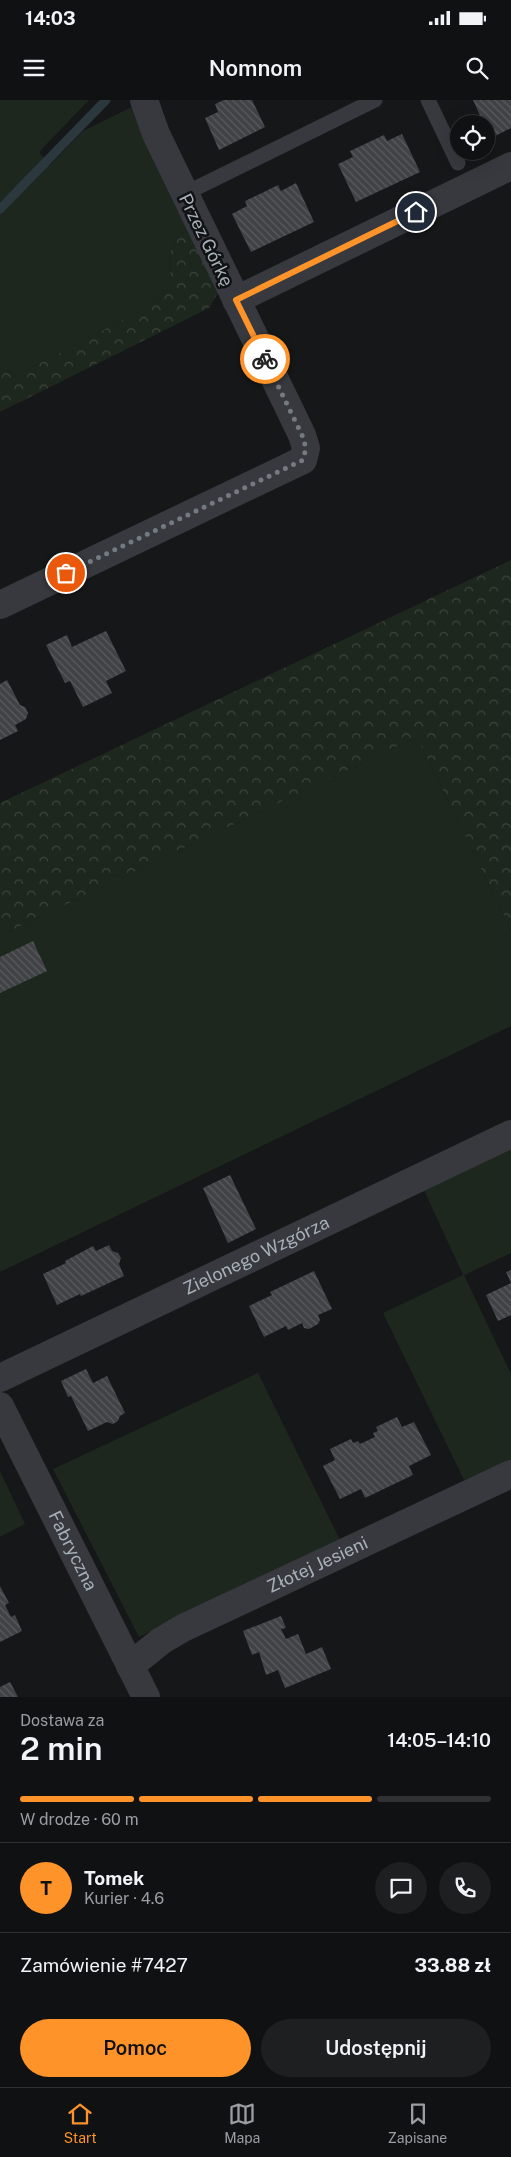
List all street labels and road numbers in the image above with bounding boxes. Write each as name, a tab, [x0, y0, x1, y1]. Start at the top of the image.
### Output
street label: Przez Górkę	[175, 190, 238, 290]
street label: Zielonego Wzgórza	[180, 1211, 332, 1299]
street label: Fabryczna	[44, 1507, 102, 1594]
street label: Złotej Jesieni	[264, 1532, 371, 1597]

